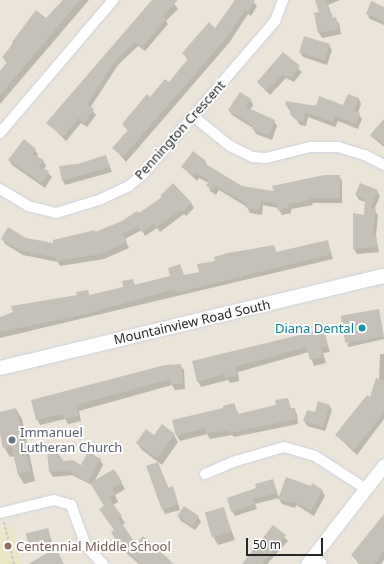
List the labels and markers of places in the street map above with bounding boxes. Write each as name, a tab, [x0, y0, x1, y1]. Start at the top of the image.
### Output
place label: Diana Dental	[275, 320, 354, 336]
marker: Diana Dental	[357, 323, 367, 333]
place label: Immanuel Lutheran Church	[20, 425, 122, 456]
marker: Immanuel Lutheran Church	[7, 435, 17, 445]
place label: Centennial Middle School	[16, 538, 171, 554]
marker: Centennial Middle School	[3, 541, 13, 551]

